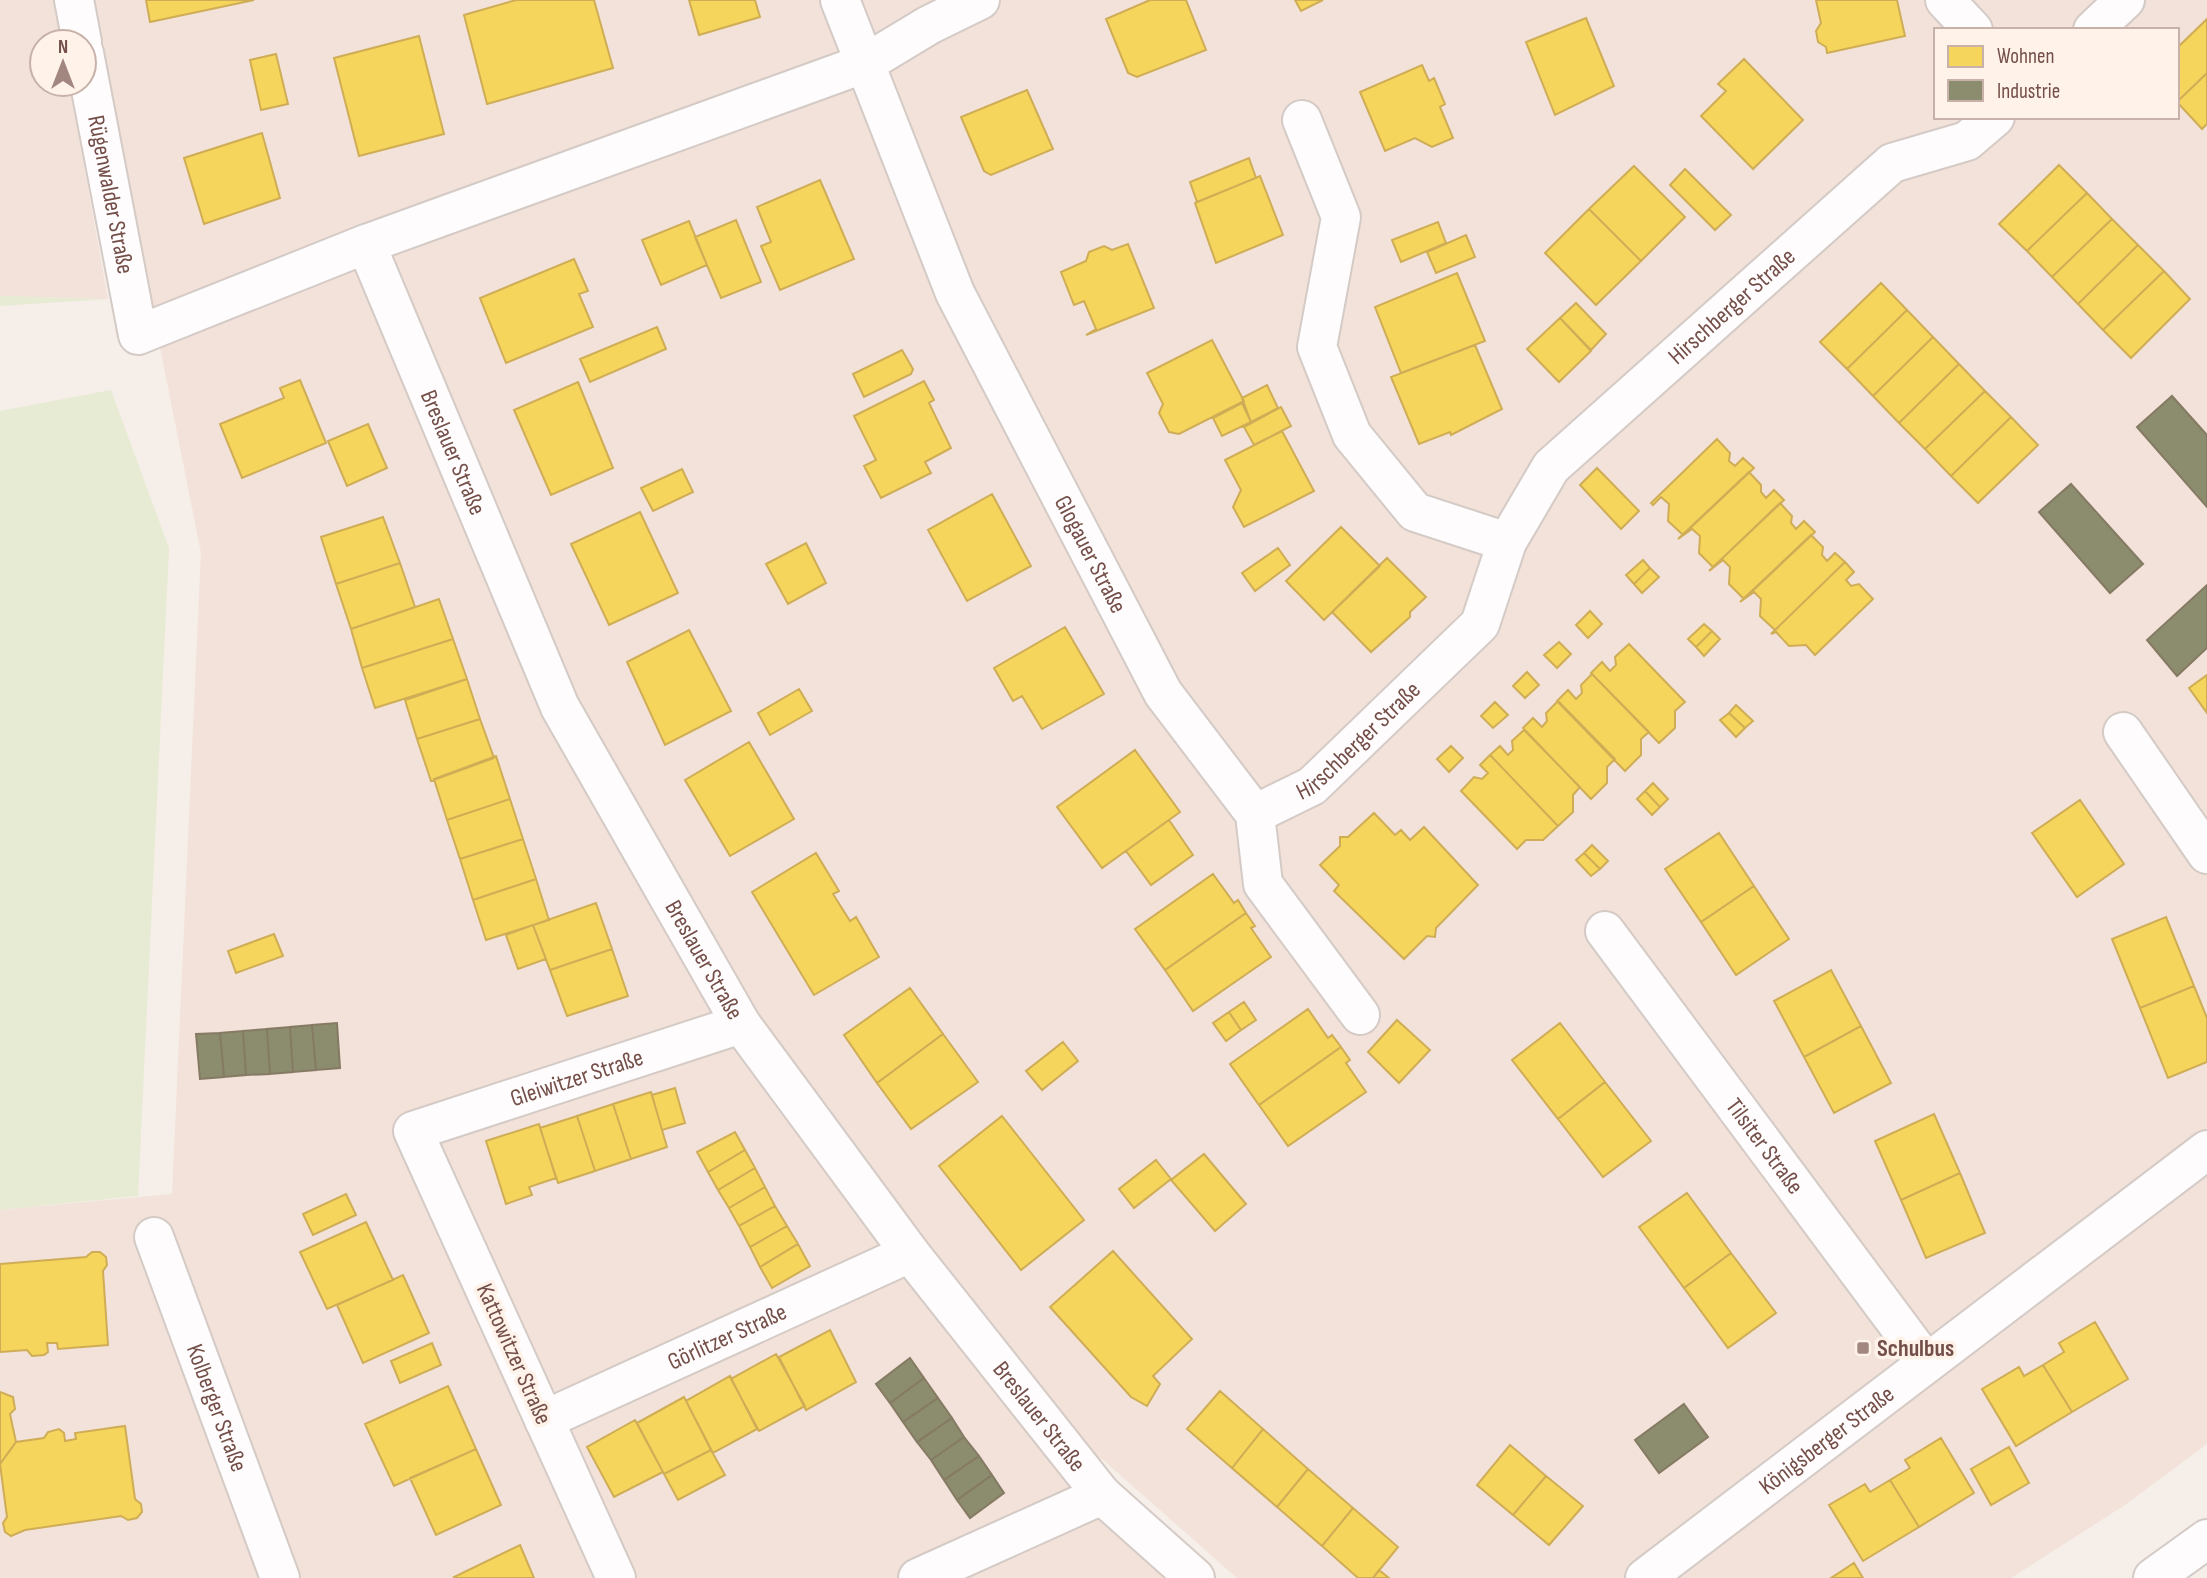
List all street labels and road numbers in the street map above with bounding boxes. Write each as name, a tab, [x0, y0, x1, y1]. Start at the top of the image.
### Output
street label: Rügenwalder Straße	[82, 113, 140, 276]
street label: Hirschberger Straße	[1662, 242, 1801, 370]
street label: Breslauer Straße	[414, 386, 492, 519]
street label: Glogauer Straße	[1048, 490, 1133, 618]
street label: Hirschberger Straße	[1291, 675, 1426, 806]
street label: Breslauer Straße	[659, 895, 750, 1025]
street label: Gleiwitzer Straße	[507, 1042, 647, 1113]
street label: Tilsiter Straße	[1720, 1092, 1810, 1200]
street label: Kattowitzer Straße	[470, 1279, 558, 1429]
street label: Görlitzer Straße	[663, 1297, 791, 1376]
street label: Kolberger Straße	[180, 1340, 254, 1475]
street label: Breslauer Straße	[987, 1355, 1092, 1477]
street label: Königsberger Straße	[1753, 1379, 1900, 1501]

